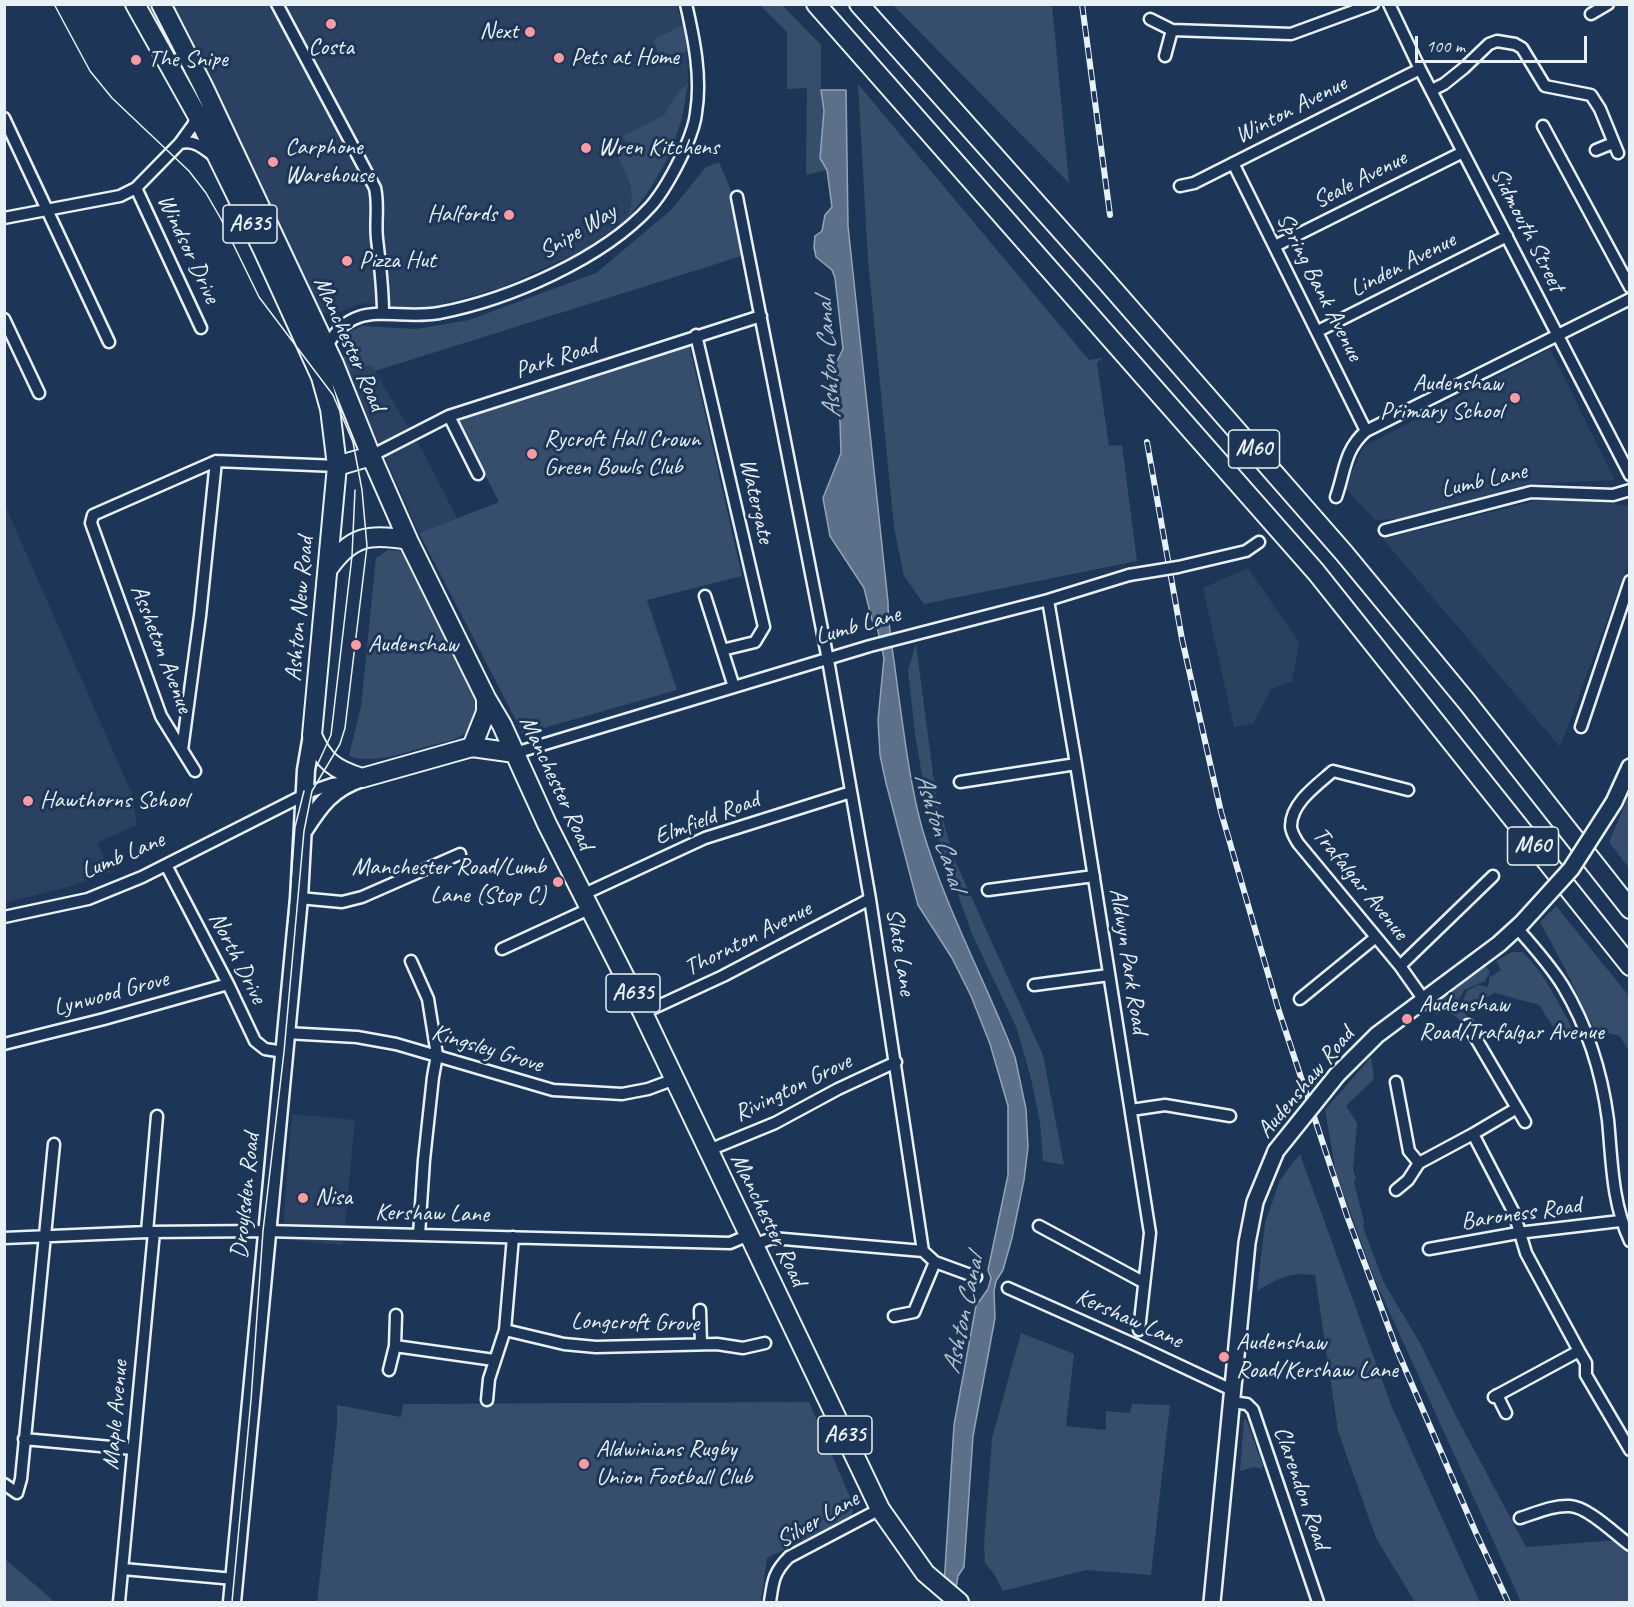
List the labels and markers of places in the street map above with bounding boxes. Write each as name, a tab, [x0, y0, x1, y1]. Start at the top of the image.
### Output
marker: Costa	[324, 17, 338, 31]
place label: Next	[479, 18, 518, 46]
marker: Next	[523, 25, 537, 39]
place label: Costa	[308, 34, 354, 62]
place label: Pets at Home	[571, 44, 679, 72]
place label: The Snipe	[148, 46, 228, 74]
marker: Pets at Home	[552, 51, 566, 65]
marker: The Snipe	[129, 53, 143, 67]
place label: Carphone Warehouse	[285, 134, 373, 190]
place label: Wren Kitchens	[598, 134, 719, 162]
marker: Wren Kitchens	[579, 141, 593, 155]
marker: Carphone Warehouse	[266, 155, 280, 169]
place label: Halfords	[427, 201, 497, 229]
marker: Halfords	[502, 208, 516, 222]
place label: Pizza Hut	[359, 247, 436, 275]
marker: Pizza Hut	[340, 254, 354, 268]
place label: Audenshaw Primary School	[1380, 370, 1503, 426]
marker: Audenshaw Primary School	[1508, 391, 1522, 405]
place label: Rycroft Hall Crown Green Bowls Club	[544, 426, 700, 482]
marker: Rycroft Hall Crown Green Bowls Club	[525, 447, 539, 461]
place label: Audenshaw	[368, 631, 458, 659]
marker: Audenshaw	[349, 638, 363, 652]
place label: Hawthorns School	[40, 787, 189, 815]
marker: Hawthorns School	[21, 794, 35, 808]
place label: Manchester Road/Lumb Lane (Stop C)	[352, 854, 546, 910]
marker: Manchester Road/Lumb Lane (Stop C)	[551, 875, 565, 889]
place label: Audenshaw Road/Trafalgar Avenue	[1419, 991, 1604, 1047]
marker: Audenshaw Road/Trafalgar Avenue	[1400, 1012, 1414, 1026]
place label: Nisa	[315, 1184, 352, 1212]
marker: Nisa	[296, 1191, 310, 1205]
place label: Audenshaw Road/Kershaw Lane	[1236, 1329, 1398, 1385]
marker: Audenshaw Road/Kershaw Lane	[1217, 1350, 1231, 1364]
place label: Aldwinians Rugby Union Football Club	[596, 1436, 752, 1492]
marker: Aldwinians Rugby Union Football Club	[577, 1457, 591, 1471]

